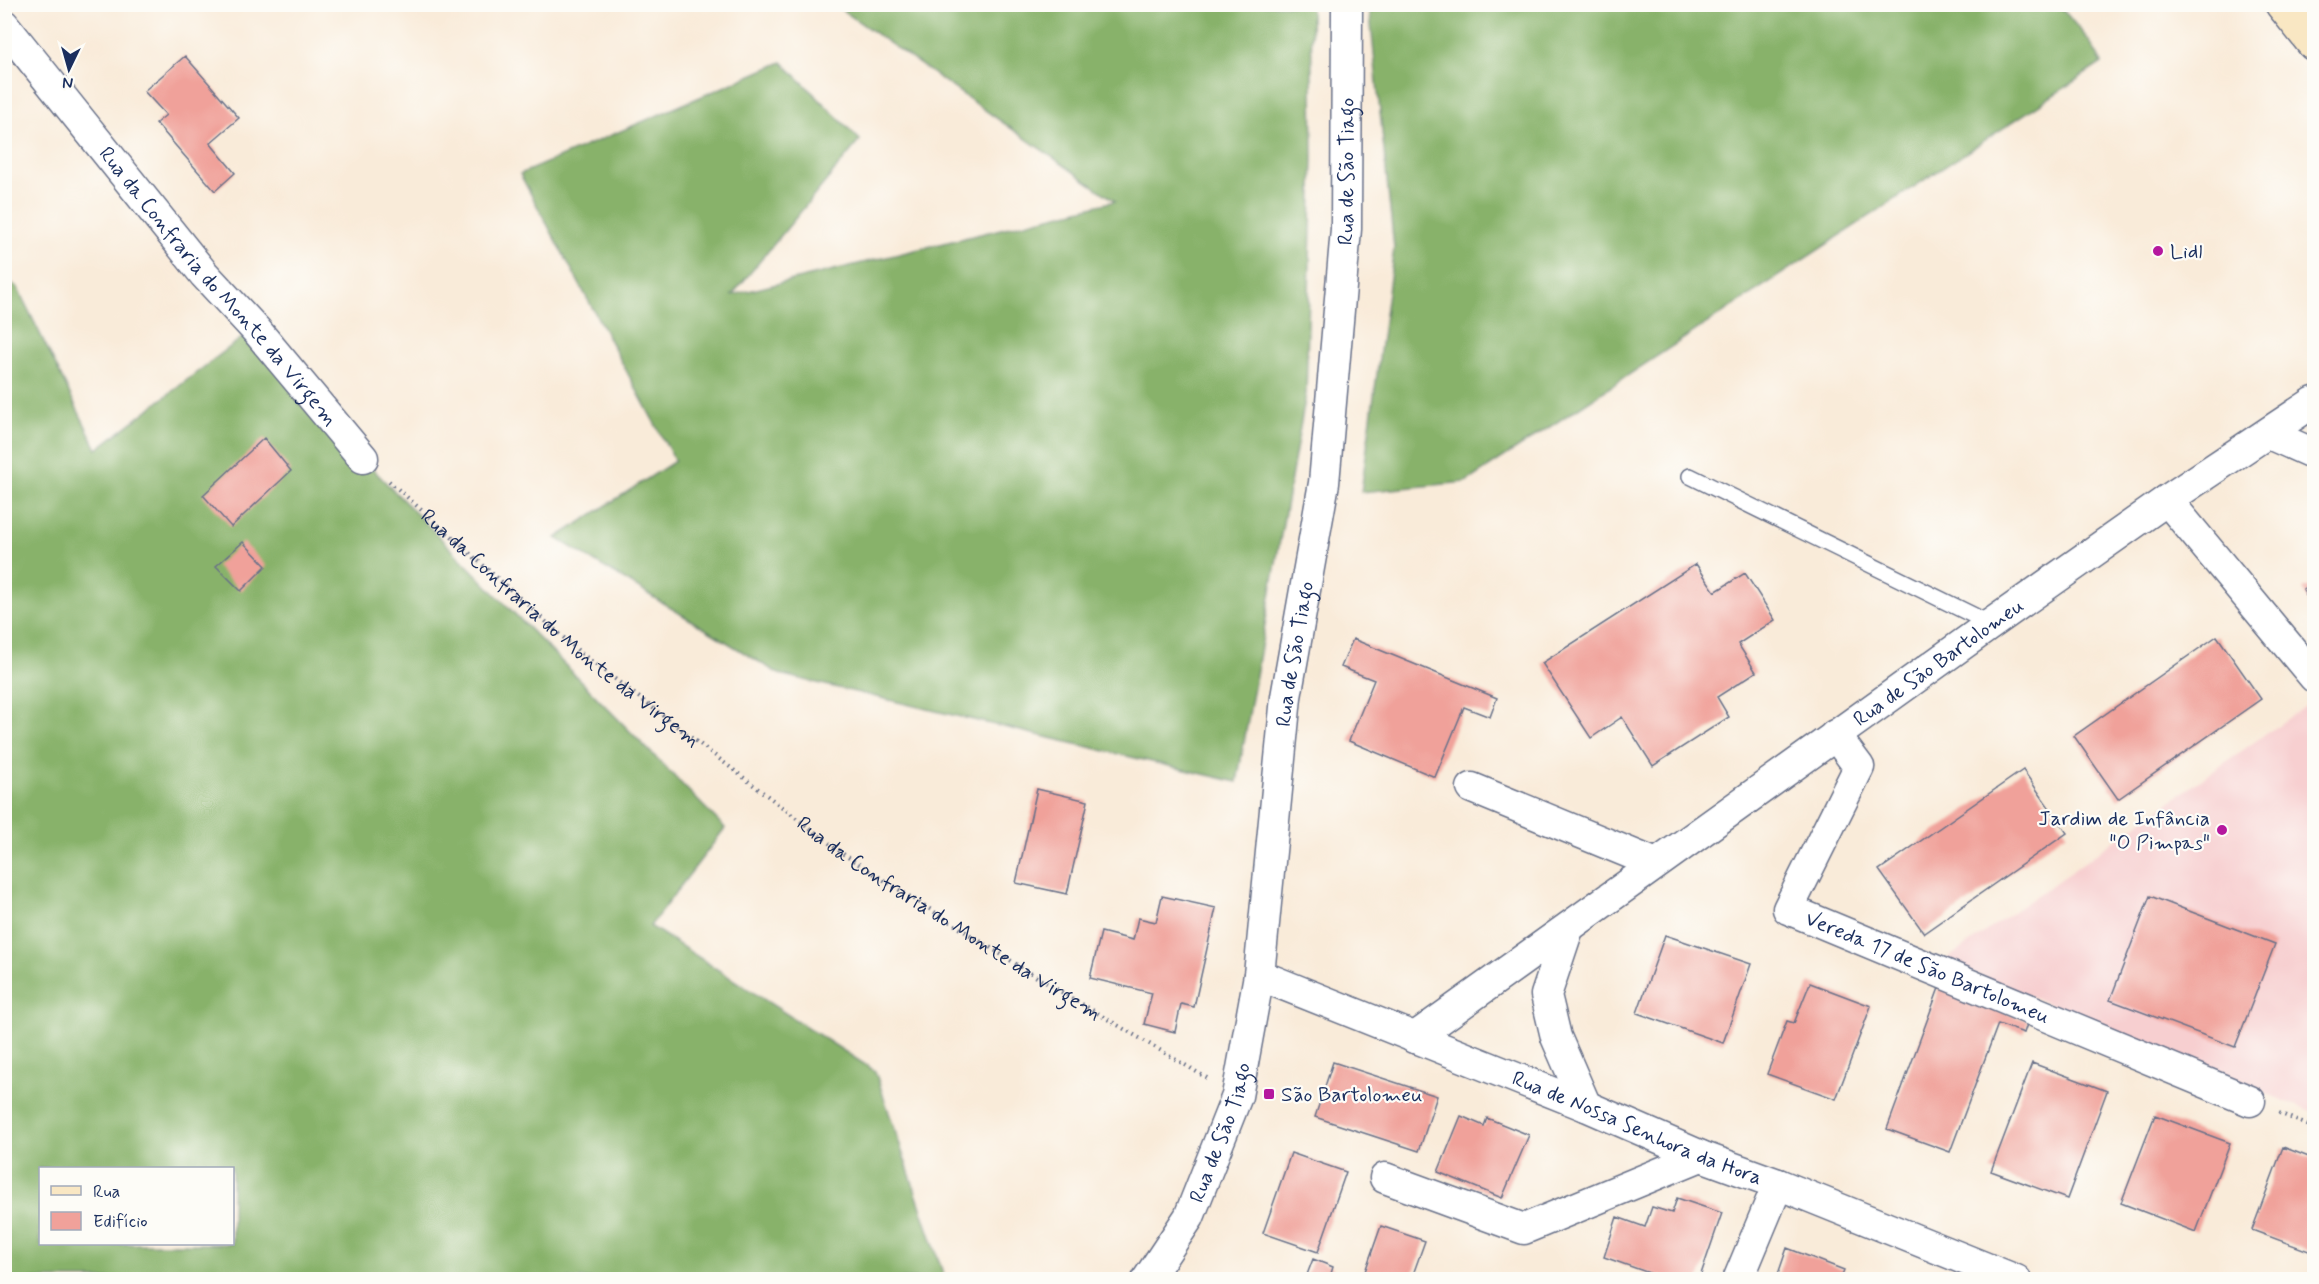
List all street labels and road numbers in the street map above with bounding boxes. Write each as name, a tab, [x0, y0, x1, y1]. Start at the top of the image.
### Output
street label: Rua de São Tiago	[1332, 98, 1364, 246]
street label: Rua da Confraria do Monte da Virgem	[92, 141, 344, 432]
street label: Rua da Confraria do Monte da Virgem	[414, 503, 706, 754]
street label: Rua de São Tiago	[1270, 579, 1322, 728]
street label: Rua de São Bartolomeu	[1848, 592, 2030, 734]
street label: Rua da Confraria do Monte da Virgem	[791, 810, 1106, 1027]
street label: Vereda 17 de São Bartolomeu	[1801, 905, 2054, 1031]
street label: Rua de São Tiago	[1183, 1060, 1258, 1207]
street label: Rua de Nossa Senhora da Hora	[1508, 1065, 1766, 1192]

